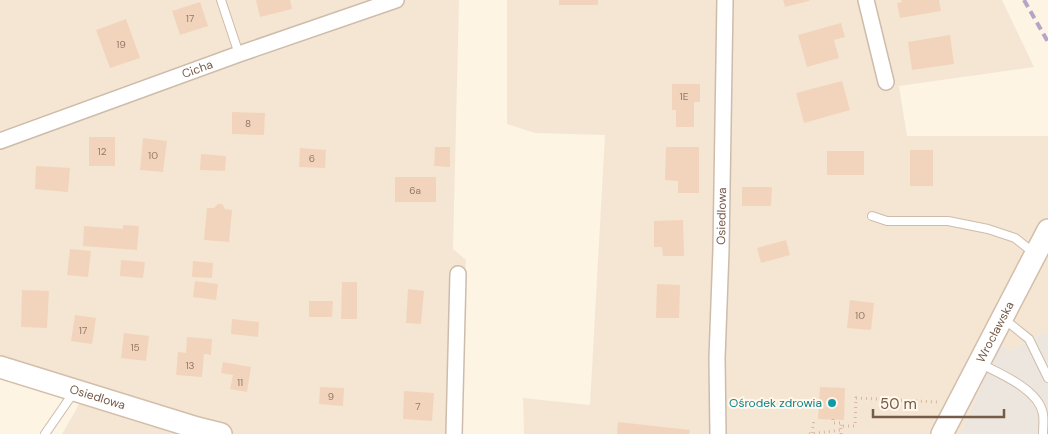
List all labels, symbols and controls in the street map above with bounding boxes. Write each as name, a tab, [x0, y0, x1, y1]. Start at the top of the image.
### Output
house number: 17	[186, 12, 194, 25]
house number: 19	[116, 38, 126, 51]
street label: Cicha	[180, 56, 215, 82]
house number: 1E	[680, 90, 689, 103]
house number: 8	[245, 117, 251, 130]
house number: 12	[98, 145, 107, 158]
house number: 10	[148, 149, 158, 162]
house number: 6	[309, 152, 315, 165]
house number: 6a	[409, 184, 421, 197]
street label: Osiedlowa	[713, 187, 730, 245]
street label: Wrocławska	[973, 299, 1018, 365]
house number: 10	[855, 309, 865, 322]
house number: 17	[79, 324, 87, 337]
house number: 15	[130, 341, 140, 354]
house number: 13	[185, 359, 195, 372]
house number: 11	[237, 376, 243, 389]
street label: Osiedlowa	[68, 381, 127, 413]
scale bar	[873, 386, 1004, 418]
house number: 9	[328, 390, 334, 403]
text: 50 m	[880, 394, 917, 414]
place label: Ośrodek zdrowia	[729, 395, 822, 411]
marker: Ośrodek zdrowia	[826, 397, 838, 409]
house number: 7	[415, 400, 421, 413]

